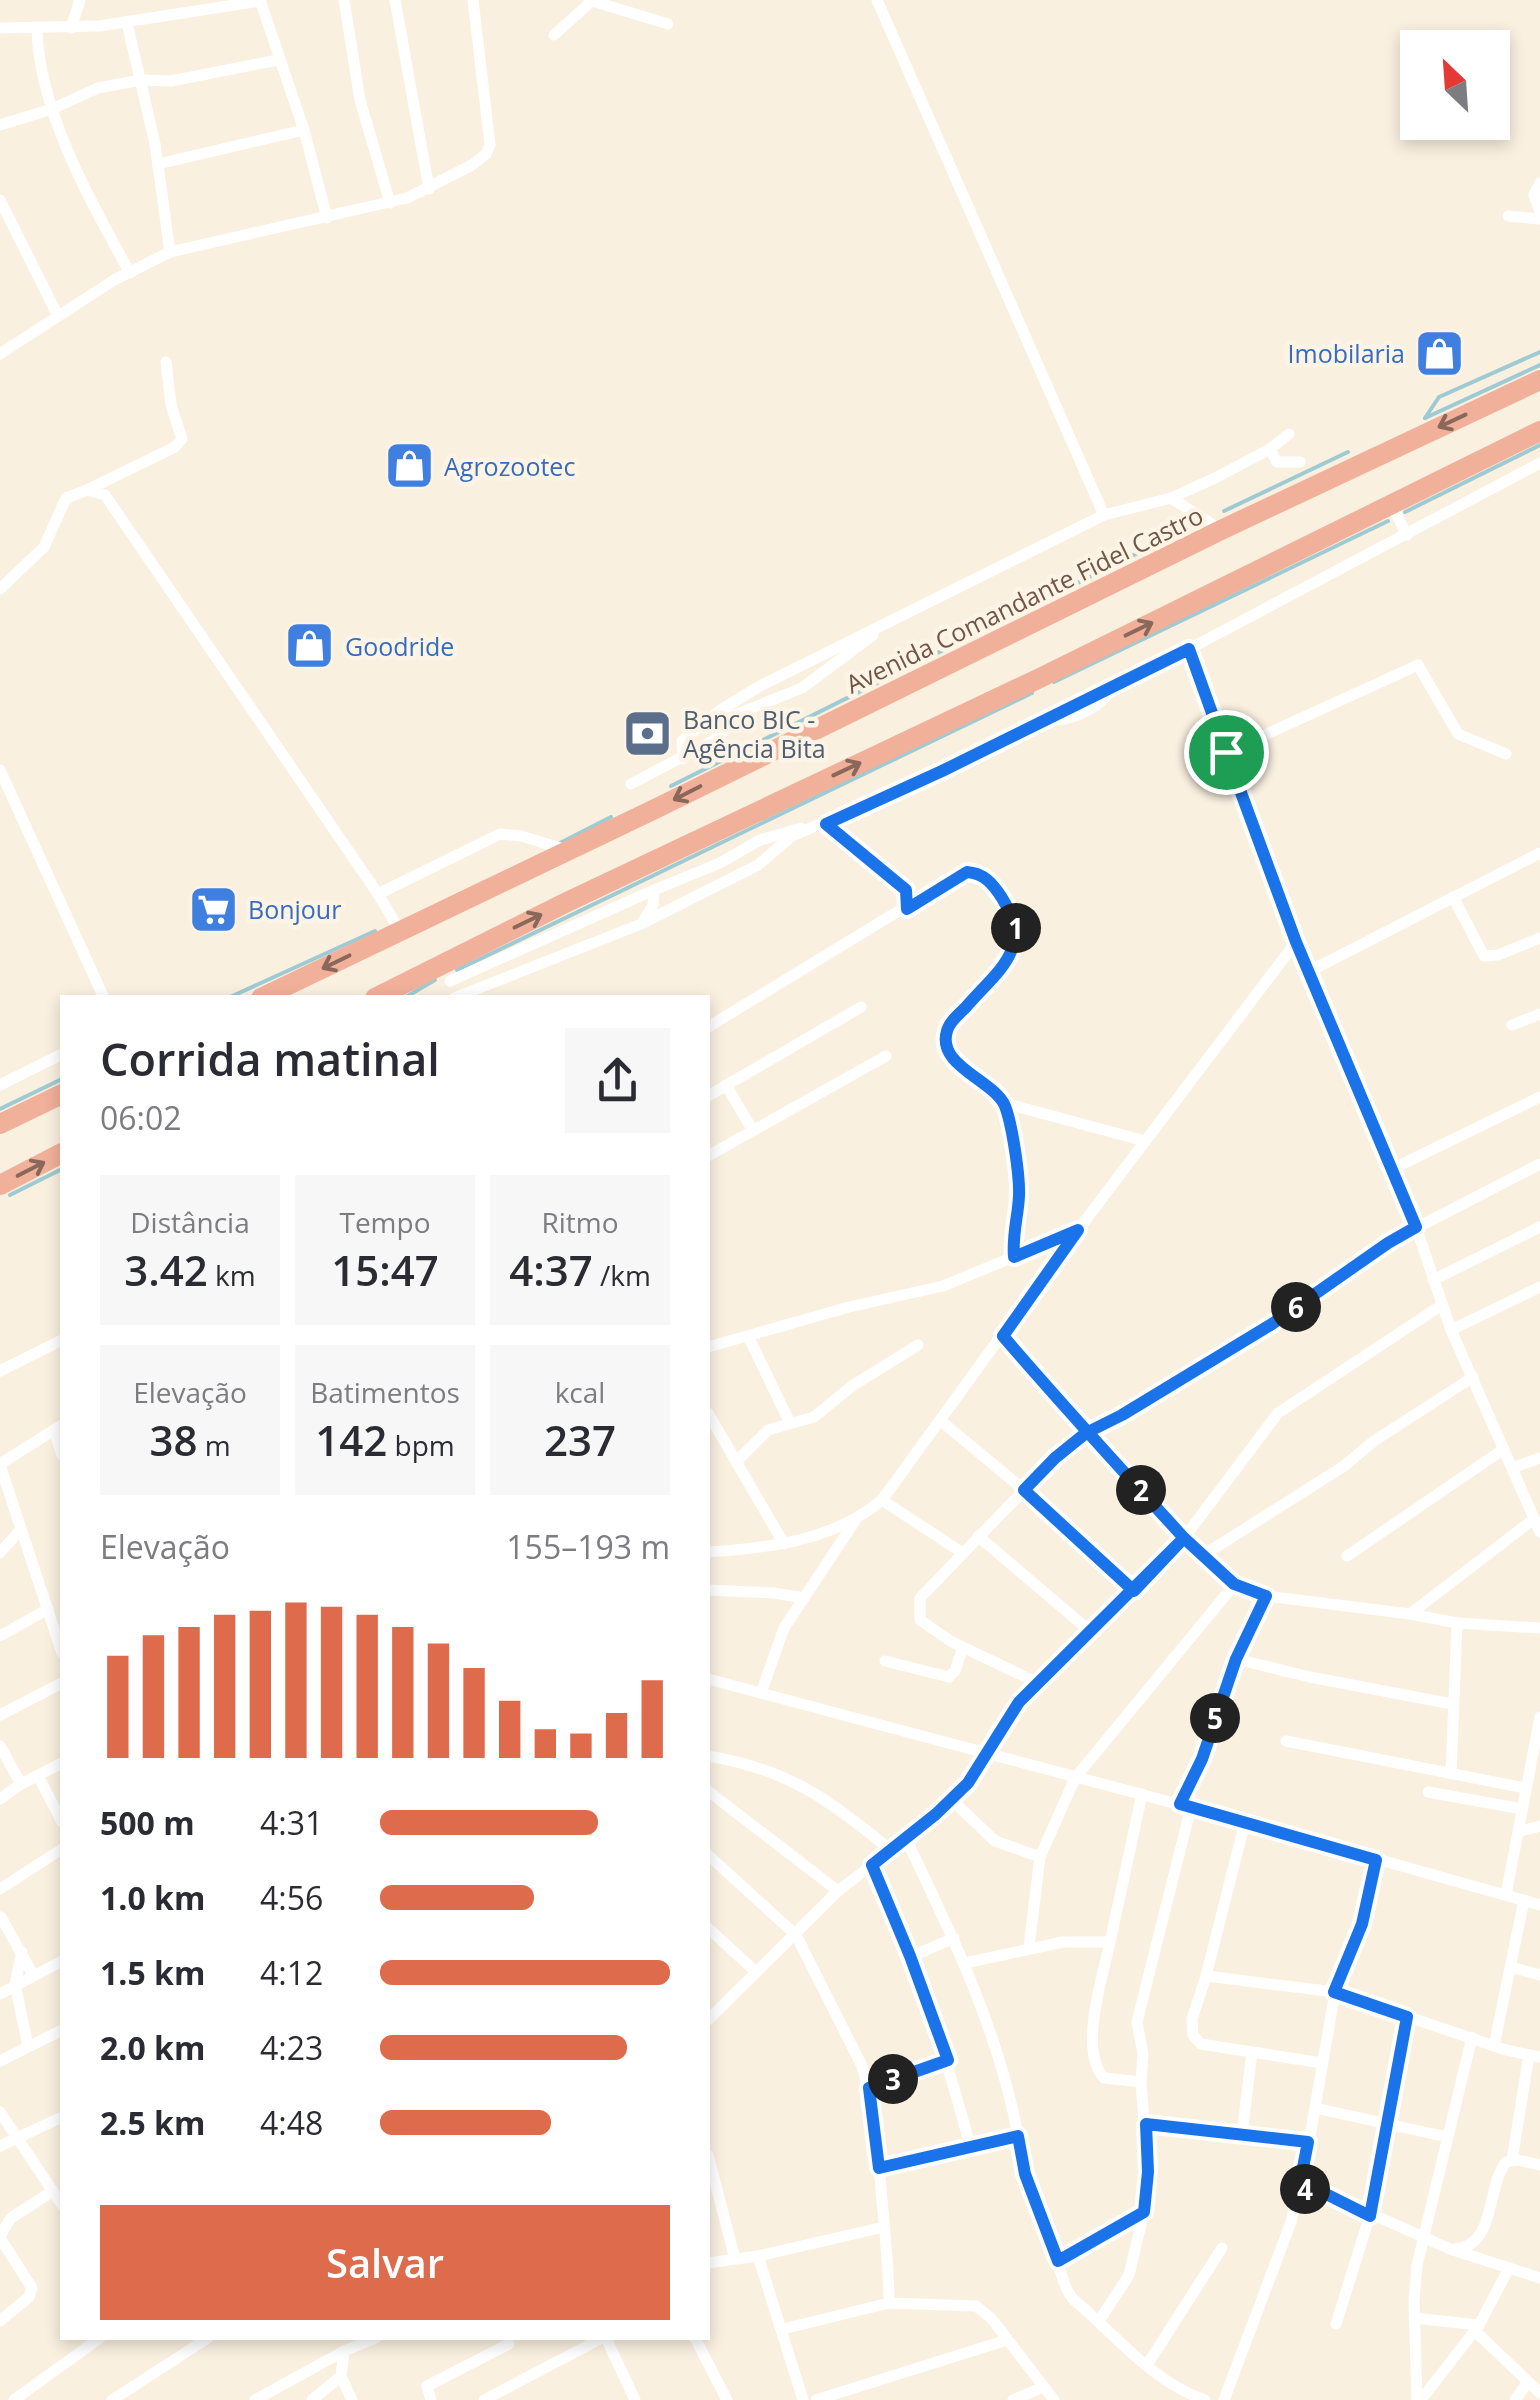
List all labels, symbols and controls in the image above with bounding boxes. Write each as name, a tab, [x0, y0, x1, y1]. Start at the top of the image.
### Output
north arrow	[1400, 30, 1510, 140]
map controls	[1400, 30, 1510, 140]
shop icon: Imobilaria	[1414, 327, 1466, 379]
place label: Imobilaria	[1288, 336, 1405, 370]
one-way arrow	[1437, 413, 1467, 432]
shop icon: Agrozootec	[383, 440, 435, 492]
place label: Agrozootec	[444, 449, 575, 483]
street label: Avenida Comandante Fidel Castro	[840, 497, 1208, 701]
one-way arrow	[1124, 618, 1154, 637]
shop icon: Goodride	[284, 620, 336, 672]
place label: Goodride	[345, 629, 454, 663]
place label: Banco BIC - Agência Bita	[683, 702, 826, 765]
bank icon: Banco BIC - Agência Bita	[622, 707, 674, 759]
pin	[1184, 710, 1269, 795]
icon: arrive	[1199, 725, 1254, 780]
one-way arrow	[831, 759, 861, 778]
one-way arrow	[673, 784, 702, 803]
supermarket icon: Bonjour	[187, 883, 239, 935]
place label: Bonjour	[248, 892, 341, 926]
pin: 1	[991, 903, 1041, 953]
text: 1	[1008, 909, 1024, 947]
one-way arrow	[512, 911, 542, 930]
one-way arrow	[322, 953, 352, 972]
text: Corrida matinal	[100, 1028, 440, 1089]
button: share	[565, 1028, 670, 1133]
text: 06:02	[100, 1096, 182, 1139]
one-way arrow	[16, 1159, 46, 1178]
text: Distância	[130, 1203, 250, 1241]
text: Tempo	[339, 1203, 431, 1241]
text: Ritmo	[541, 1203, 619, 1241]
text: 3.42	[124, 1241, 208, 1298]
text: 15:47	[331, 1241, 439, 1298]
text: 4:37	[509, 1241, 593, 1298]
text: km	[208, 1256, 256, 1294]
text: /km	[593, 1256, 651, 1294]
pin: 6	[1271, 1282, 1321, 1332]
text: 6	[1288, 1288, 1304, 1326]
text: Elevação	[133, 1373, 247, 1411]
text: Batimentos	[310, 1373, 460, 1411]
text: kcal	[555, 1373, 605, 1411]
text: 38	[149, 1411, 197, 1468]
text: 142	[315, 1411, 387, 1468]
text: 237	[544, 1411, 616, 1468]
text: m	[197, 1426, 231, 1464]
text: bpm	[387, 1426, 455, 1464]
pin: 2	[1116, 1465, 1166, 1515]
text: 2	[1133, 1471, 1149, 1509]
text: Elevação	[100, 1525, 230, 1568]
text: 155–193 m	[506, 1525, 670, 1568]
pin: 5	[1190, 1693, 1240, 1743]
text: 5	[1207, 1699, 1223, 1737]
text: 500 m	[100, 1801, 195, 1844]
text: 4:31	[260, 1801, 323, 1844]
text: 1.0 km	[100, 1876, 205, 1919]
text: 4:56	[260, 1876, 323, 1919]
text: 1.5 km	[100, 1951, 205, 1994]
text: 4:12	[260, 1951, 323, 1994]
text: 2.0 km	[100, 2026, 205, 2069]
text: 4:23	[260, 2026, 323, 2069]
pin: 3	[868, 2054, 918, 2104]
text: 3	[885, 2060, 901, 2098]
text: 2.5 km	[100, 2101, 205, 2144]
text: 4:48	[260, 2101, 323, 2144]
pin: 4	[1280, 2164, 1330, 2214]
text: 4	[1297, 2170, 1313, 2208]
button: Salvar	[100, 2205, 670, 2320]

